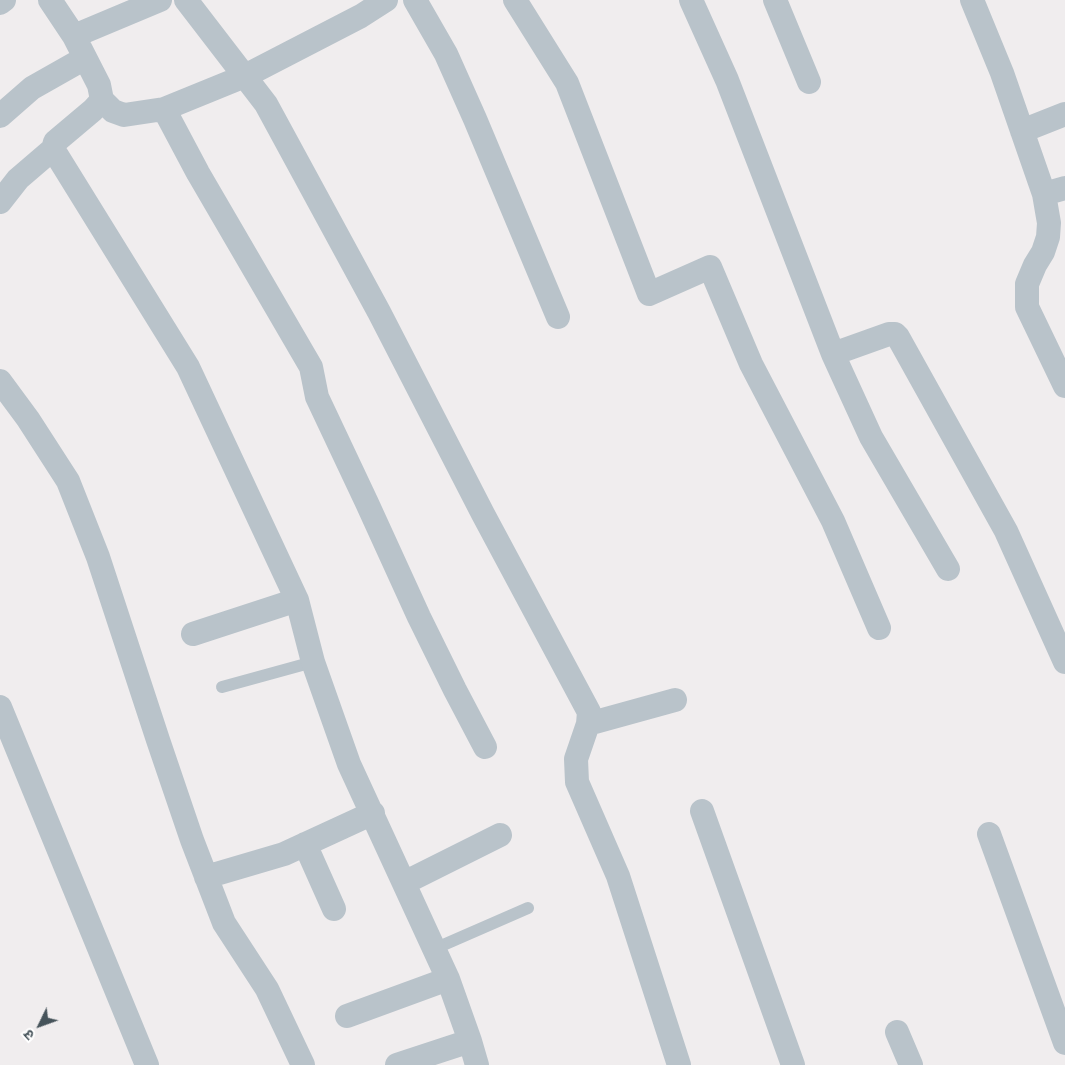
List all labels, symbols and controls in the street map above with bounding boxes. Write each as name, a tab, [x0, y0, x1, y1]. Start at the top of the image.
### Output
north arrow	[15, 1000, 65, 1050]
text: उ	[20, 1027, 38, 1043]

